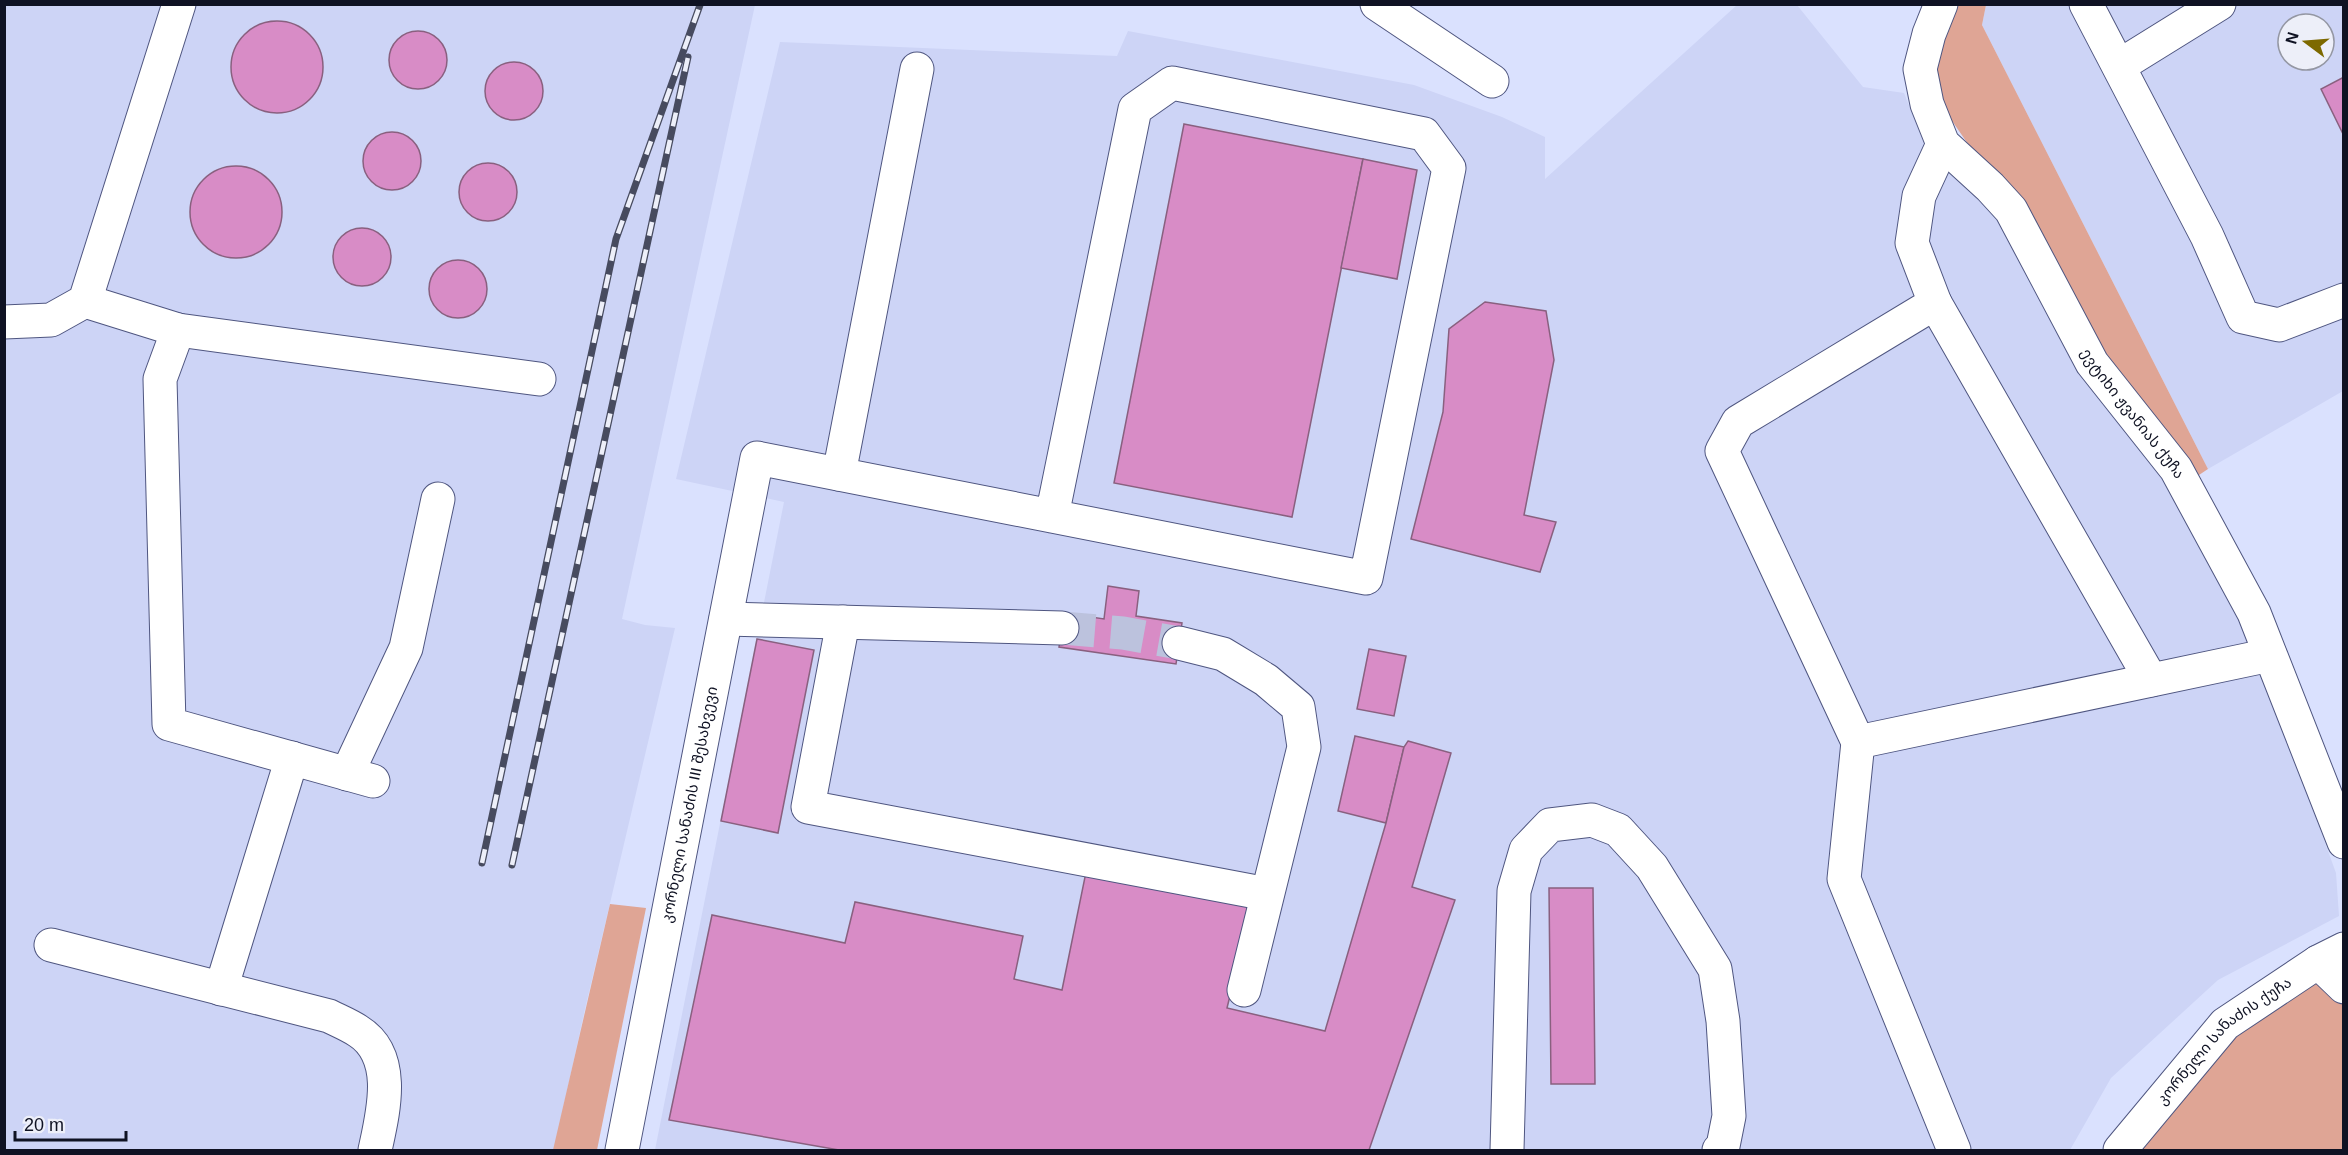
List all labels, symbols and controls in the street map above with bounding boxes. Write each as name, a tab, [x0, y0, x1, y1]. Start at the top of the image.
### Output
north arrow	[2276, 12, 2336, 72]
text: N	[2282, 30, 2302, 46]
street label: ევტიხი ჟვანიას ქუჩა	[2077, 345, 2188, 481]
street label: კორნელი სანაძის III შესახვევი	[658, 685, 720, 924]
street label: კორნელი სანაძის ქუჩა	[2153, 973, 2294, 1108]
scale bar	[15, 1104, 126, 1142]
text: 20 m	[24, 1115, 64, 1135]

